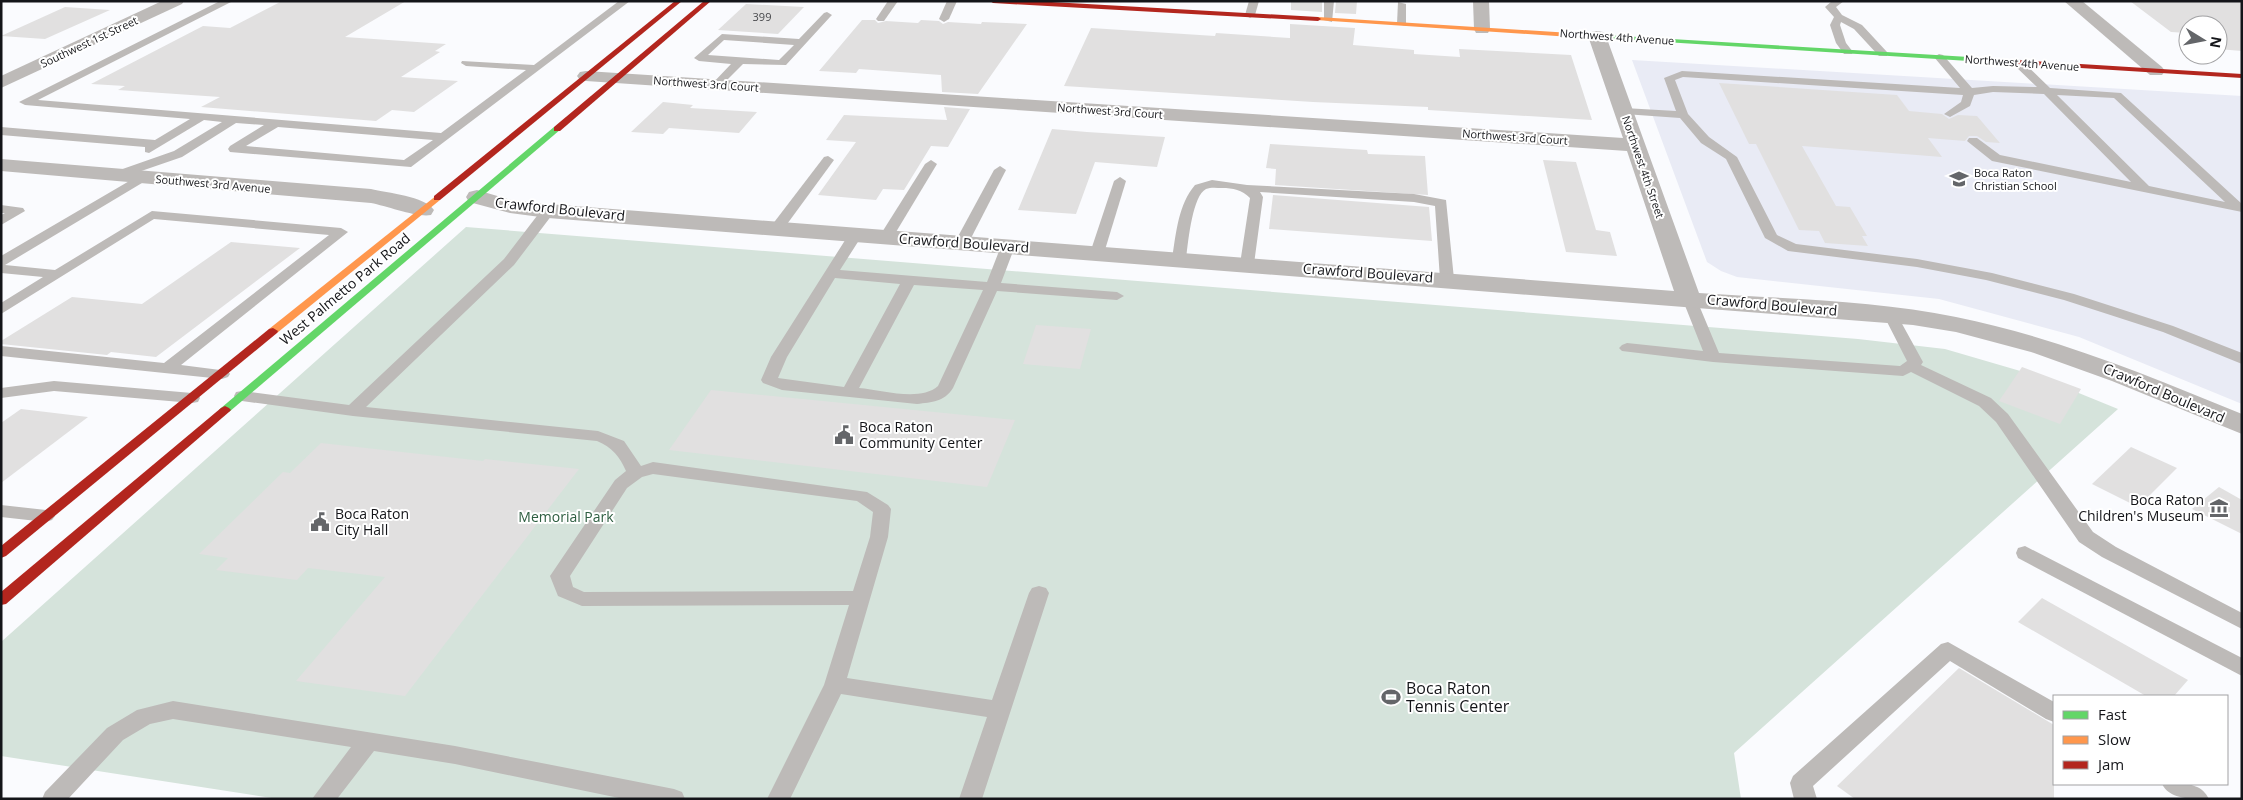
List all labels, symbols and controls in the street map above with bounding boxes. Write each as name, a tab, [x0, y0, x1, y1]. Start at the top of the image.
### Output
house number: 399	[753, 9, 771, 24]
street label: Southwest 1st Street	[38, 12, 140, 71]
north arrow	[2178, 15, 2228, 65]
street label: Northwest 4th Avenue	[1559, 25, 1675, 48]
text: N	[2206, 35, 2227, 50]
street label: Northwest 4th Avenue	[1964, 51, 2080, 74]
street label: Northwest 3rd Court	[653, 72, 759, 95]
street label: Northwest 3rd Court	[1057, 99, 1163, 122]
street label: Northwest 4th Street	[1619, 114, 1668, 220]
street label: Northwest 3rd Court	[1462, 125, 1568, 148]
place label: Boca Raton Christian School	[1974, 165, 2057, 193]
school or university icon: Boca Raton Christian School	[1948, 168, 1970, 190]
street label: Southwest 3rd Avenue	[155, 171, 271, 196]
street label: Crawford Boulevard	[494, 192, 626, 225]
street label: West Palmetto Park Road	[275, 228, 414, 349]
street label: Crawford Boulevard	[898, 228, 1030, 257]
street label: Crawford Boulevard	[1302, 258, 1434, 287]
street label: Crawford Boulevard	[1706, 289, 1838, 320]
street label: Crawford Boulevard	[2100, 358, 2228, 427]
place label: Boca Raton Community Center	[859, 417, 983, 452]
public building icon: Boca Raton Community Center	[833, 424, 855, 446]
place label: Boca Raton Children's Museum	[2078, 490, 2204, 525]
museum icon: Boca Raton Children's Museum	[2208, 497, 2230, 519]
place label: Boca Raton City Hall	[335, 504, 409, 539]
park label: Memorial Park	[518, 507, 614, 526]
public building icon: Boca Raton City Hall	[309, 511, 331, 533]
place label: Boca Raton Tennis Center	[1406, 677, 1510, 717]
sports icon: Boca Raton Tennis Center	[1380, 686, 1402, 708]
legend	[2053, 695, 2228, 785]
text: Fast	[2098, 704, 2127, 724]
text: Slow	[2098, 729, 2131, 749]
text: Jam	[2096, 754, 2124, 774]

